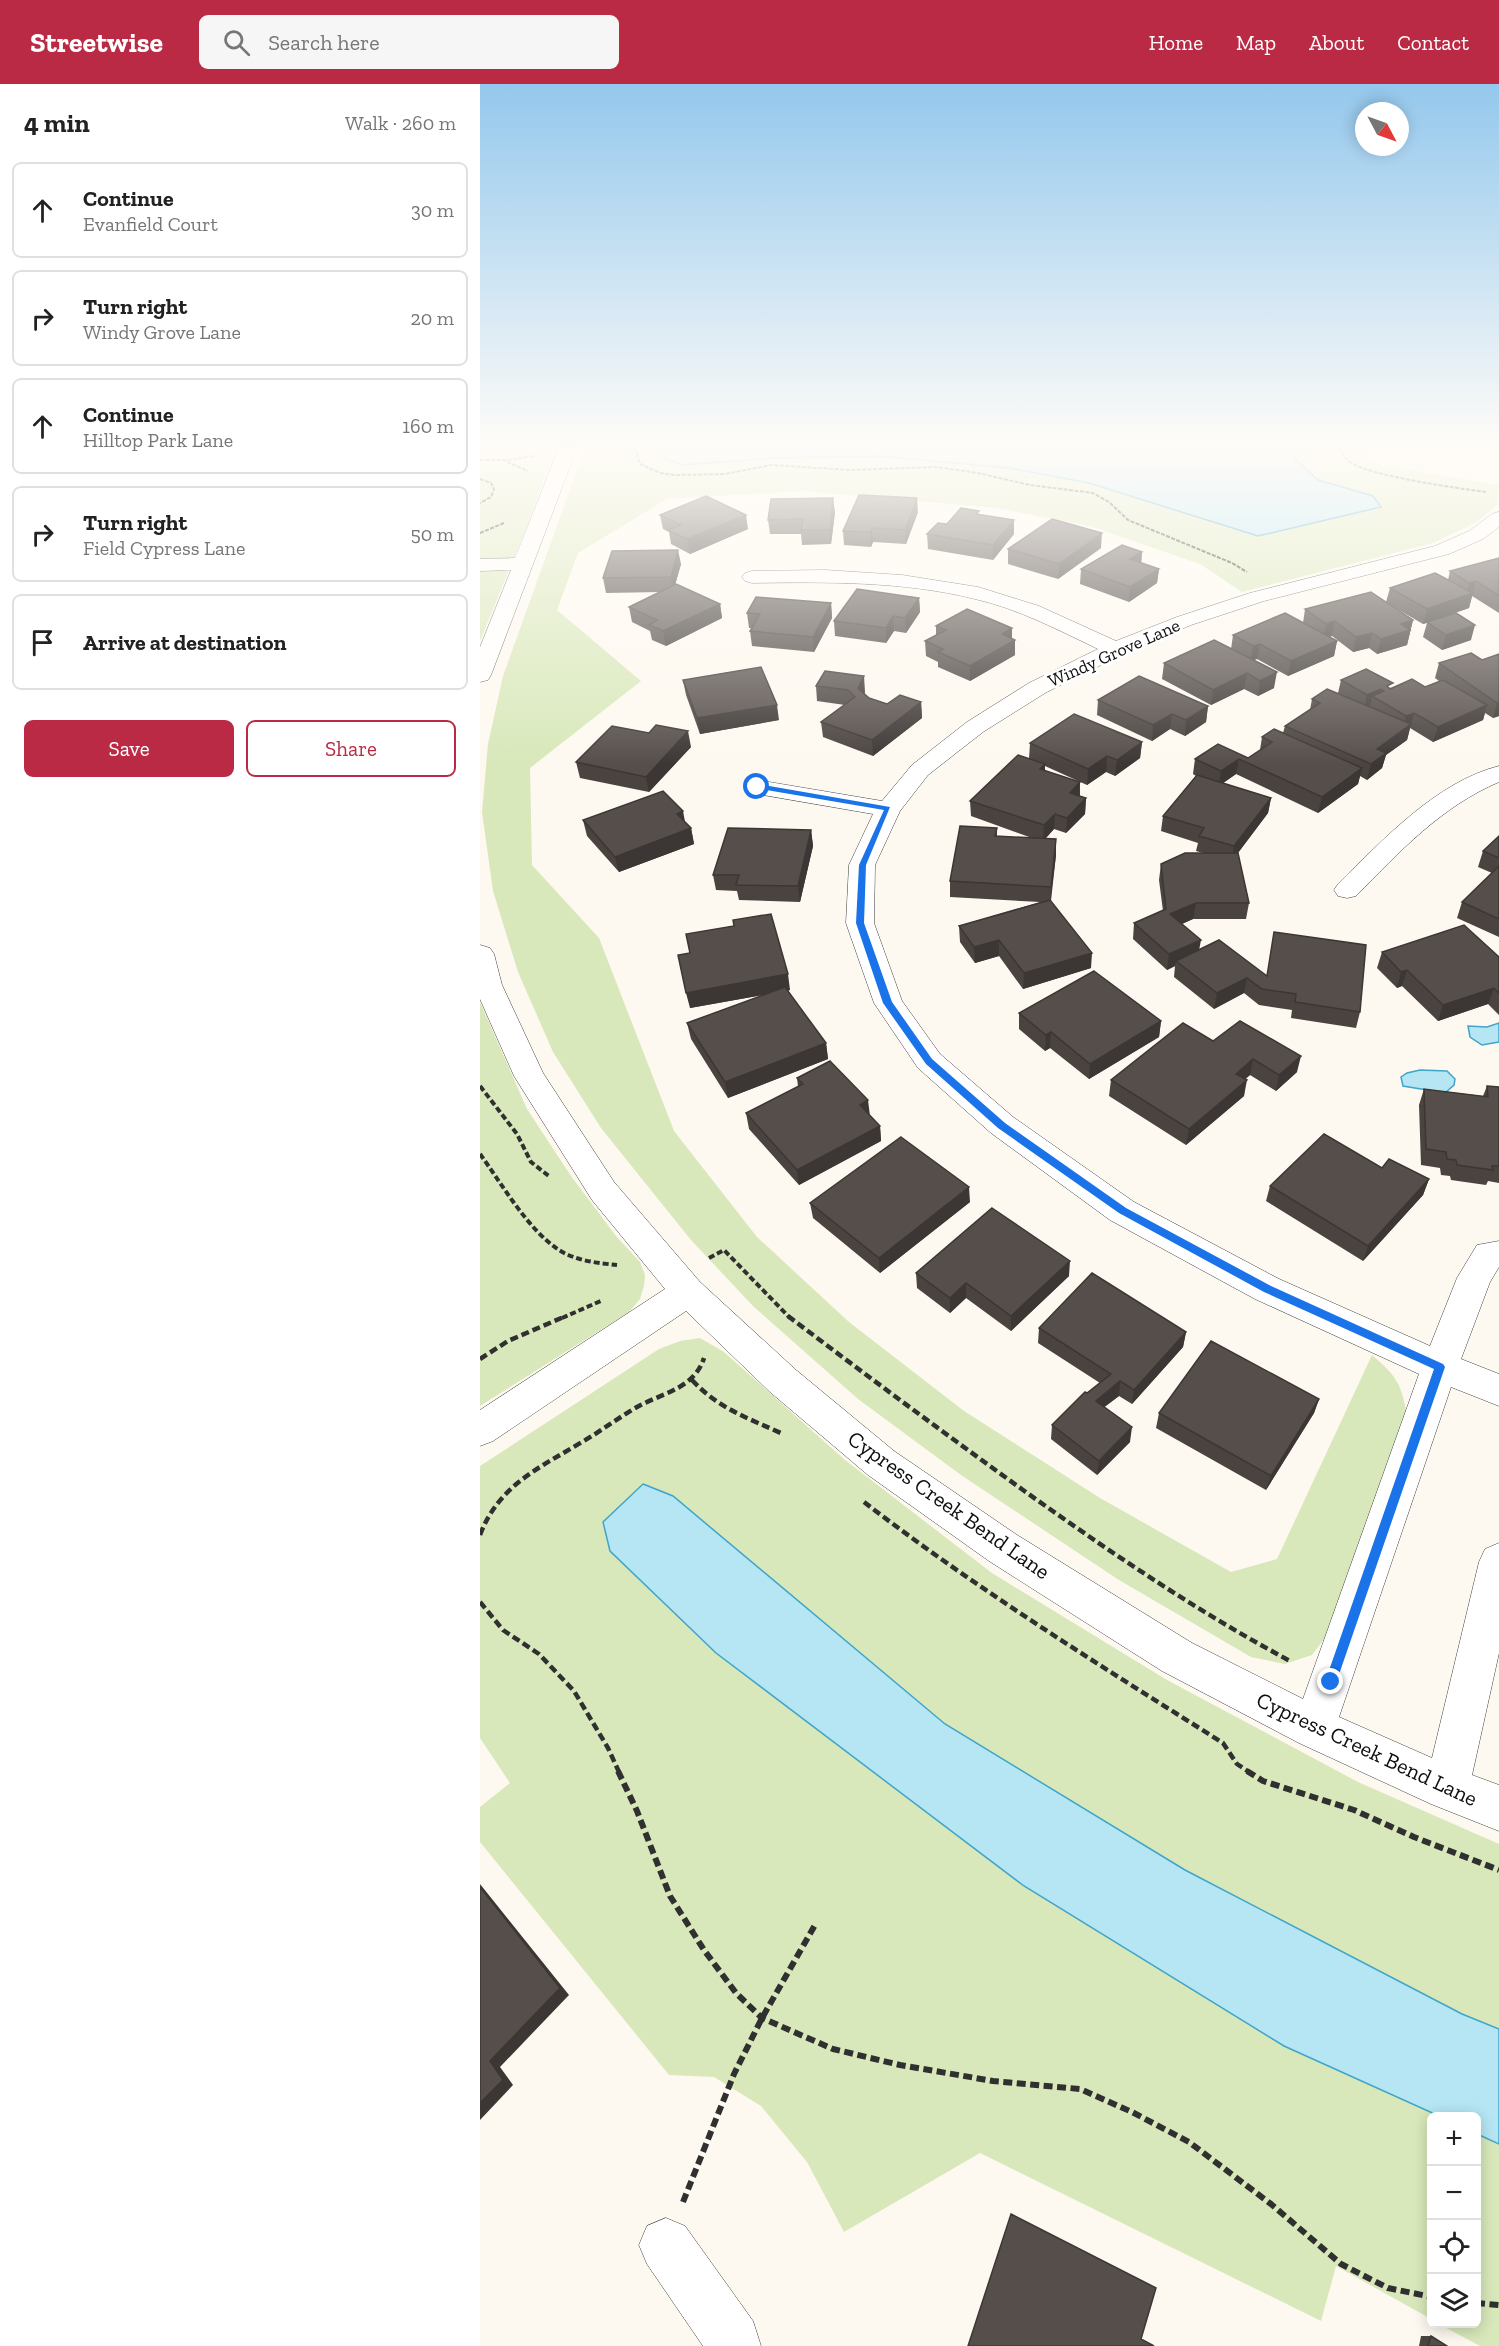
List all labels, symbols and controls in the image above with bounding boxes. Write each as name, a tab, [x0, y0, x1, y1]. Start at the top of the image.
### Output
search box	[199, 15, 619, 69]
text: Streetwise	[30, 26, 163, 59]
icon: search	[220, 26, 253, 59]
text: Search here	[268, 29, 380, 56]
text: Home	[1149, 30, 1203, 55]
text: Map	[1236, 30, 1276, 55]
text: About	[1309, 30, 1364, 55]
text: Contact	[1397, 30, 1469, 55]
north arrow	[1355, 102, 1409, 156]
text: 4 min	[24, 107, 90, 139]
text: Walk · 260 m	[345, 111, 456, 135]
text: Continue	[83, 185, 174, 212]
icon: ahead	[26, 194, 59, 227]
text: 30 m	[411, 198, 454, 222]
text: Evanfield Court	[83, 212, 218, 236]
text: Turn right	[83, 293, 187, 320]
icon: right	[26, 302, 59, 335]
text: 20 m	[410, 306, 454, 330]
text: Windy Grove Lane	[83, 320, 241, 344]
text: Continue	[83, 401, 174, 428]
icon: ahead	[26, 410, 59, 443]
text: 160 m	[402, 414, 454, 438]
text: Hilltop Park Lane	[83, 428, 233, 452]
text: Turn right	[83, 509, 187, 536]
icon: right	[26, 518, 59, 551]
text: 50 m	[410, 522, 454, 546]
text: Field Cypress Lane	[83, 536, 245, 560]
street label: Windy Grove Lane	[1045, 614, 1183, 692]
icon: arrive	[26, 626, 59, 659]
text: Arrive at destination	[83, 629, 286, 656]
button: Save	[24, 720, 234, 777]
button: Share	[246, 720, 456, 777]
route start	[743, 773, 769, 799]
street label: Cypress Creek Bend Lane	[843, 1425, 1055, 1585]
route end	[1317, 1668, 1343, 1694]
street label: Cypress Creek Bend Lane	[1252, 1686, 1482, 1812]
map controls	[1427, 2112, 1481, 2328]
button: +	[1427, 2112, 1481, 2166]
button: −	[1427, 2166, 1481, 2220]
button: locate	[1427, 2220, 1481, 2274]
button: layers	[1427, 2274, 1481, 2328]

